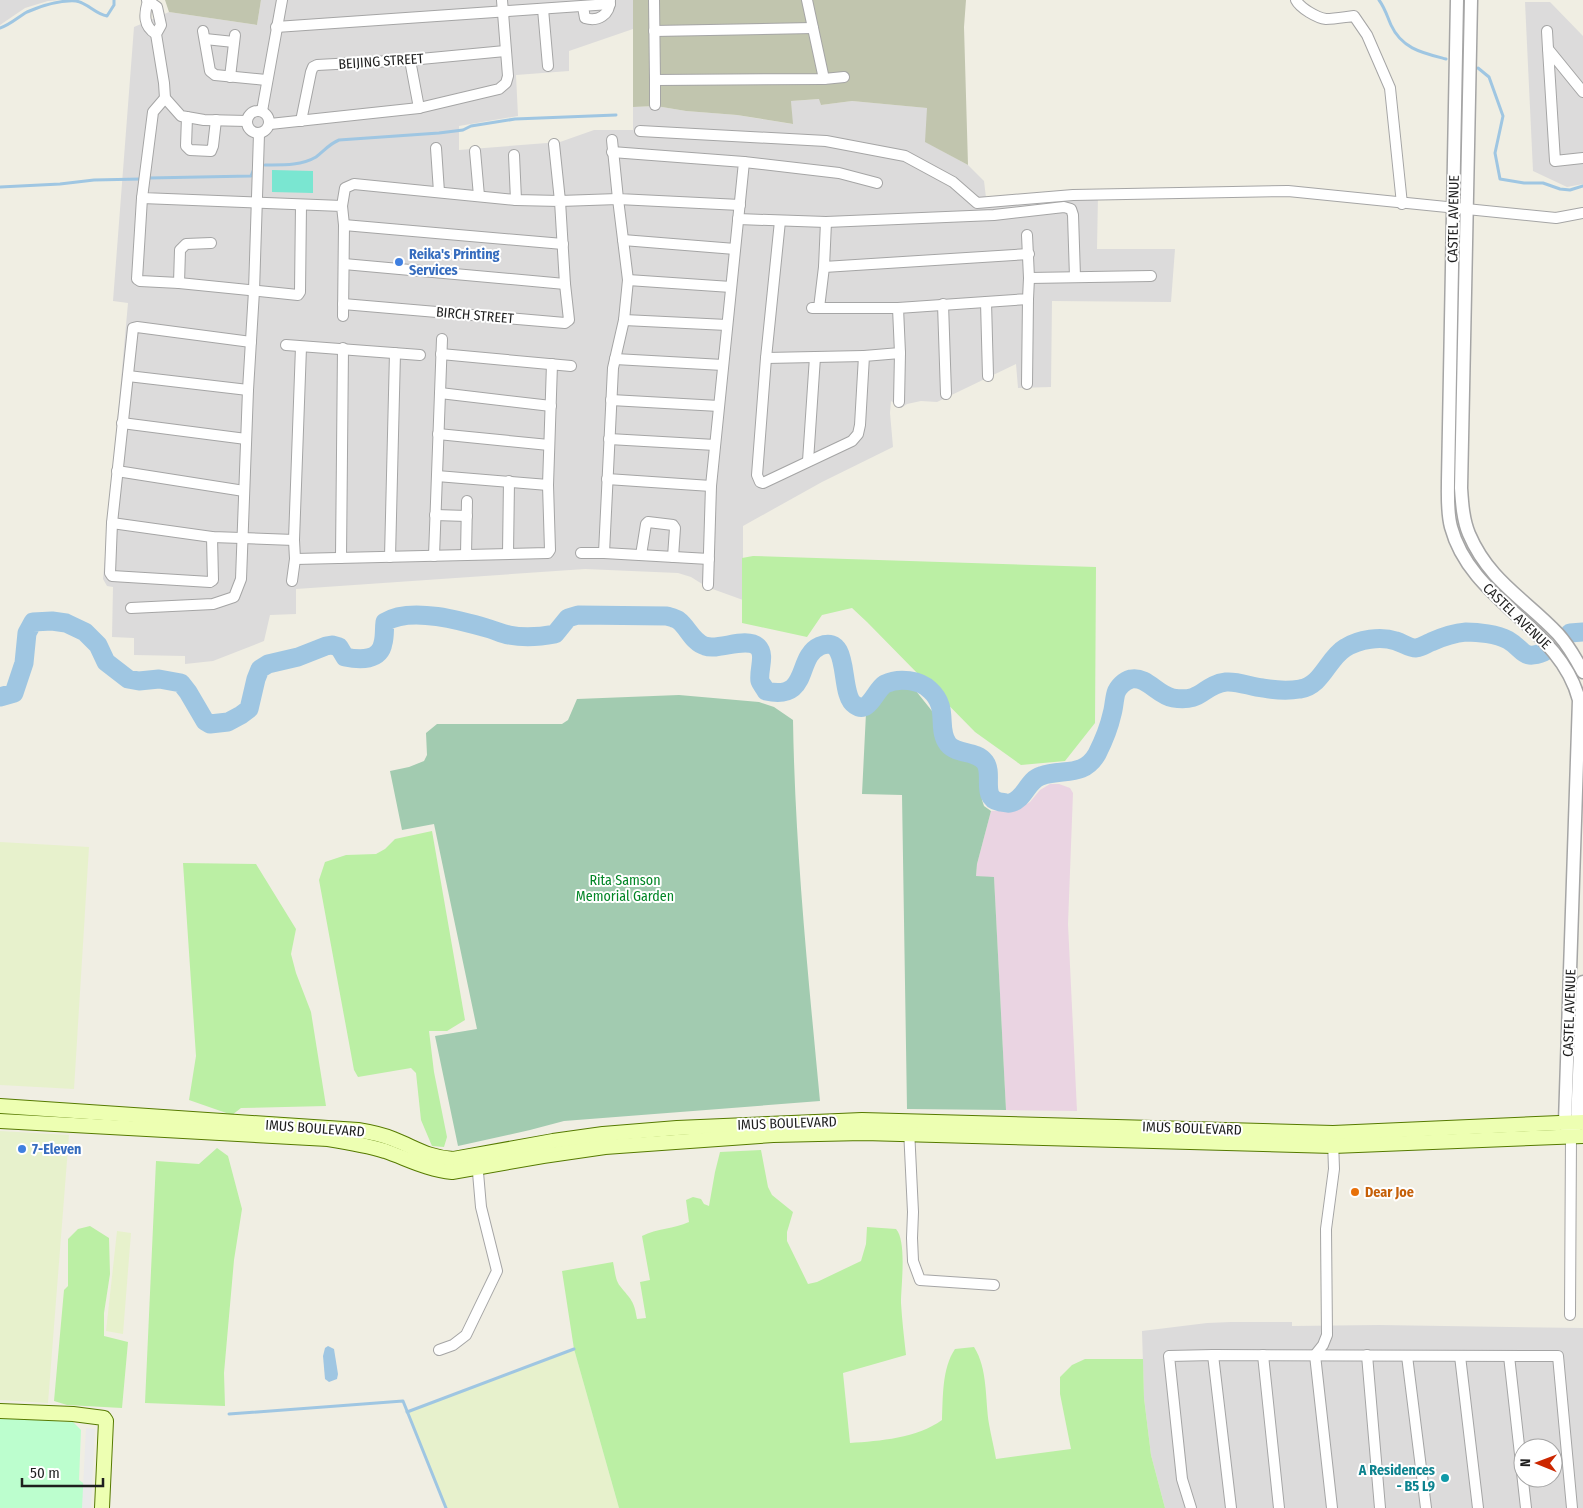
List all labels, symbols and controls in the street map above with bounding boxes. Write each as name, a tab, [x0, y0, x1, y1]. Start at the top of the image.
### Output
street label: BEIJING STREET	[338, 50, 425, 73]
street label: CASTEL AVENUE	[1444, 175, 1463, 263]
place label: Reika's Printing Services	[409, 246, 499, 279]
marker: Reika's Printing Services	[393, 256, 405, 268]
street label: BIRCH STREET	[435, 304, 515, 327]
street label: CASTEL AVENUE	[1479, 580, 1554, 653]
park label: Rita Samson Memorial Garden	[576, 872, 674, 905]
street label: CASTEL AVENUE	[1559, 968, 1580, 1057]
street label: IMUS BOULEVARD	[737, 1113, 837, 1134]
street label: IMUS BOULEVARD	[265, 1117, 365, 1140]
street label: IMUS BOULEVARD	[1142, 1118, 1242, 1139]
place label: 7-Eleven	[32, 1141, 81, 1158]
marker: 7-Eleven	[16, 1143, 28, 1155]
place label: Dear Joe	[1365, 1184, 1414, 1201]
marker: Dear Joe	[1349, 1186, 1361, 1198]
north arrow	[1513, 1438, 1563, 1488]
scale bar	[22, 1456, 104, 1488]
text: N	[1517, 1458, 1534, 1467]
place label: A Residences - B5 L9	[1358, 1462, 1435, 1495]
text: 50 m	[30, 1464, 60, 1482]
marker: A Residences - B5 L9	[1439, 1472, 1451, 1484]

